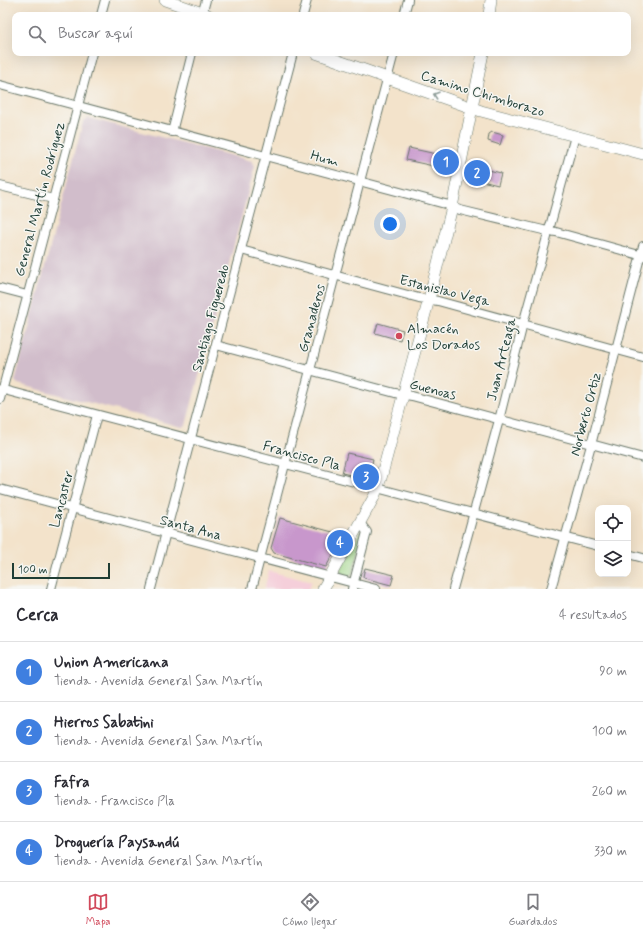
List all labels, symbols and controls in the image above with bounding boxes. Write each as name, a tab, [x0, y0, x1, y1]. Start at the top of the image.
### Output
search box	[12, 12, 631, 56]
icon: search	[26, 23, 48, 45]
text: Buscar aquí	[58, 24, 133, 44]
street label: Camino Chimborazo	[419, 67, 547, 121]
one-way arrow	[432, 91, 439, 100]
street label: General Martín Rodríguez	[11, 120, 69, 278]
street label: Hum	[308, 147, 341, 171]
pin: 1	[433, 147, 459, 177]
pin: 2	[464, 158, 490, 188]
your location	[380, 214, 400, 234]
street label: Santiago Figueredo	[188, 262, 235, 374]
street label: Estanislao Vega	[397, 271, 492, 313]
street label: Granaderos	[294, 282, 330, 354]
street label: Juan Arteaga	[483, 315, 523, 403]
place label: Almacén Los Dorados	[407, 320, 480, 354]
marker: Almacén Los Dorados	[394, 331, 404, 341]
street label: Norberto Ortiz	[566, 370, 606, 458]
street label: Guenoas	[408, 375, 458, 405]
street label: Francisco Pla	[261, 437, 343, 475]
pin: 3	[353, 462, 379, 492]
street label: Lancaster	[46, 469, 78, 530]
map controls	[595, 505, 631, 577]
button: locate	[595, 505, 631, 541]
street label: Santa Ana	[158, 511, 223, 545]
pin: 4	[327, 528, 353, 558]
button: layers	[595, 541, 631, 577]
scale bar	[12, 561, 110, 580]
text: 100 m	[18, 563, 48, 577]
text: Cerca	[16, 604, 59, 626]
text: 4 resultados	[559, 607, 627, 624]
text: Union Americana	[54, 653, 169, 673]
text: 1	[26, 663, 32, 680]
text: 90 m	[599, 663, 627, 680]
text: Tienda · Avenida General San Martín	[54, 673, 263, 690]
text: Hierros Sabatini	[54, 713, 154, 733]
text: 2	[26, 723, 32, 740]
text: 100 m	[592, 723, 627, 740]
text: Tienda · Avenida General San Martín	[54, 733, 263, 750]
text: Fafra	[54, 773, 90, 793]
text: 3	[26, 783, 32, 800]
text: 260 m	[592, 783, 627, 800]
text: Tienda · Francisco Pla	[54, 793, 175, 810]
text: Droguería Paysandú	[54, 833, 179, 853]
text: 4	[25, 843, 33, 860]
text: 330 m	[594, 843, 627, 860]
text: Tienda · Avenida General San Martín	[54, 853, 263, 870]
tab: Mapa	[86, 891, 111, 929]
tab: Cómo llegar	[282, 891, 337, 929]
tab: Guardados	[508, 891, 557, 929]

